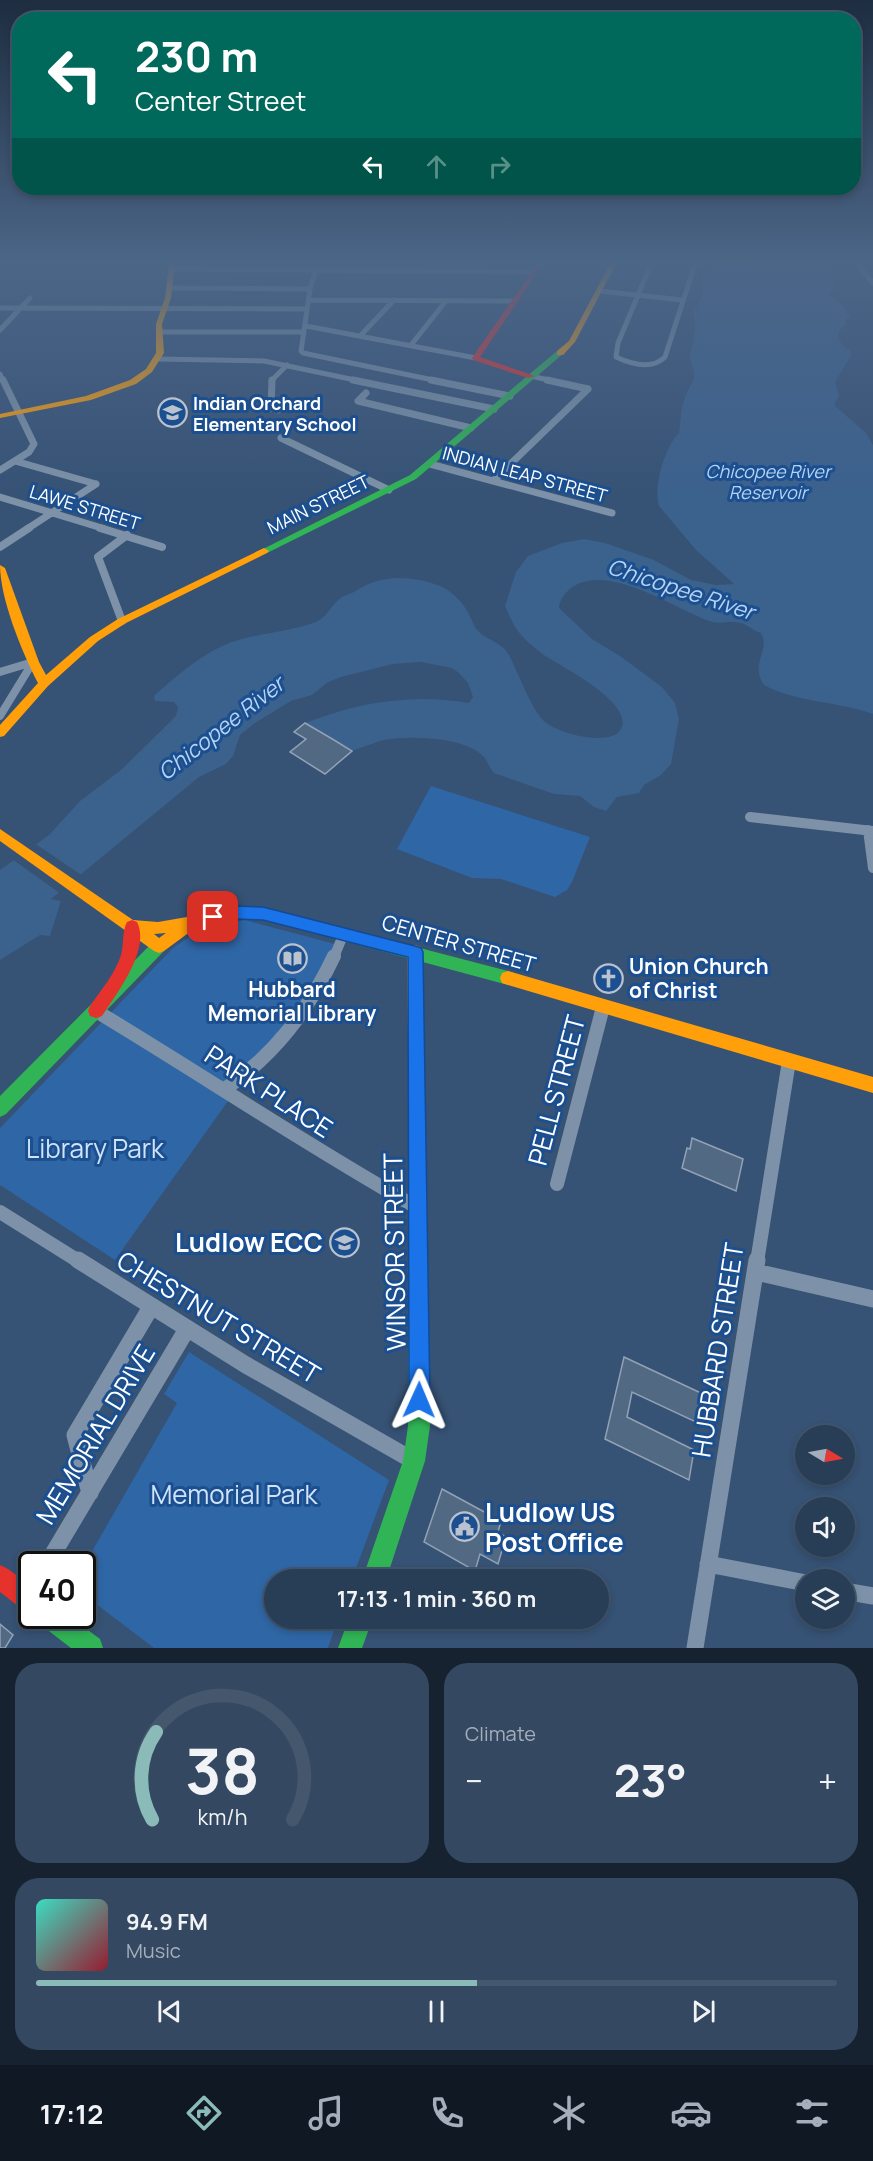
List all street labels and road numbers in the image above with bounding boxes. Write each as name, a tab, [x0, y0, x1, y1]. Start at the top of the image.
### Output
street label: INDIAN LEAP STREET	[440, 440, 610, 508]
street label: MAIN STREET	[263, 469, 373, 539]
street label: LAWE STREET	[27, 479, 143, 535]
street label: CENTER STREET	[379, 908, 539, 978]
street label: PELL STREET	[519, 1010, 593, 1169]
street label: PARK PLACE	[198, 1036, 340, 1146]
street label: WINSOR STREET	[374, 1152, 414, 1351]
street label: HUBBARD STREET	[682, 1240, 752, 1460]
street label: CHESTNUT STREET	[111, 1242, 328, 1392]
street label: MEMORIAL DRIVE	[27, 1337, 163, 1531]

